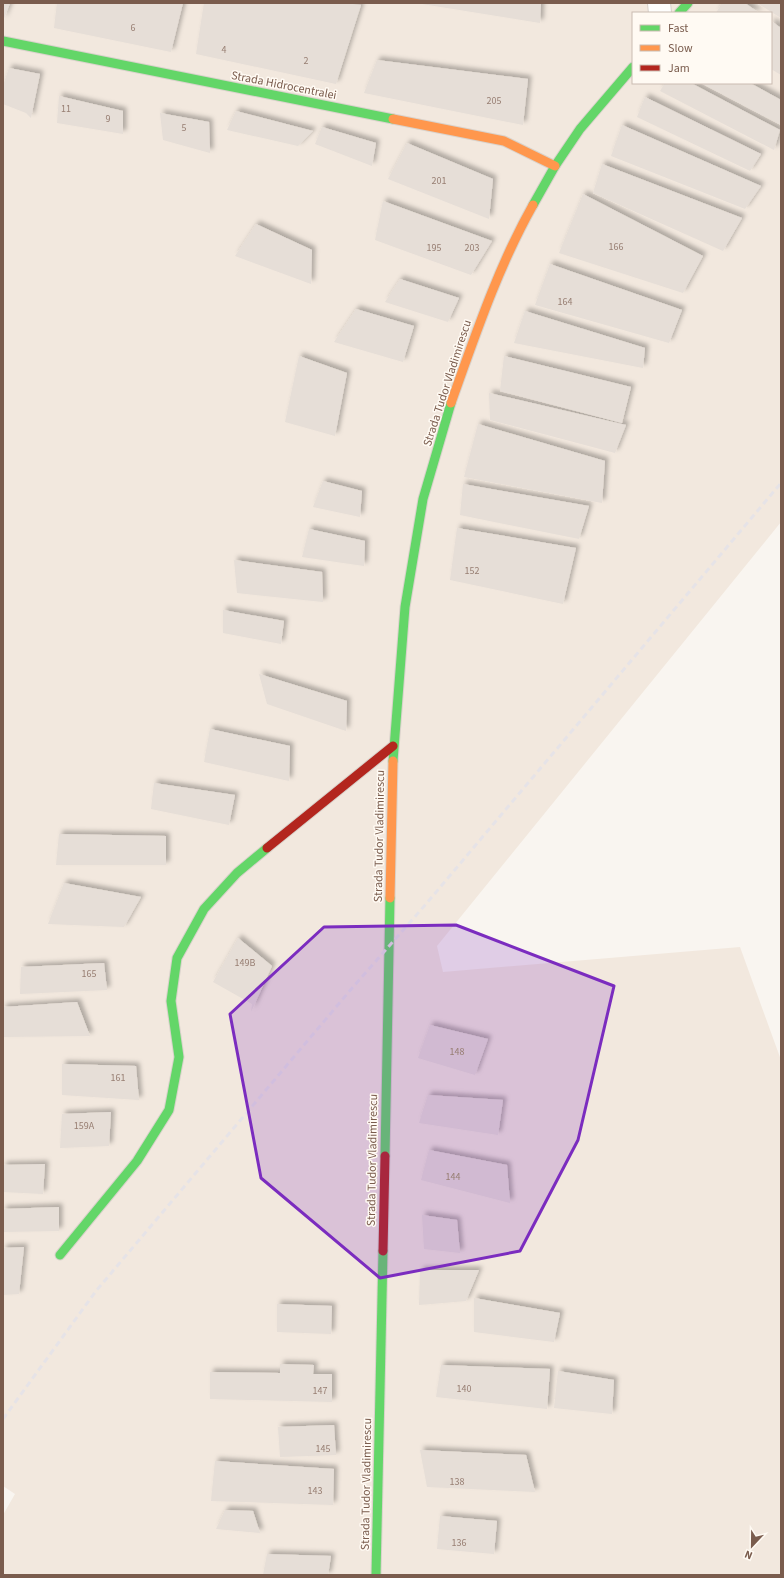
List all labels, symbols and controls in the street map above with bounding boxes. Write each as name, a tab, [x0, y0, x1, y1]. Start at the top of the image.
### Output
legend	[632, 12, 772, 84]
text: Fast	[668, 20, 688, 37]
house number: 6	[131, 21, 136, 35]
text: Slow	[668, 40, 693, 57]
house number: 4	[222, 43, 227, 57]
house number: 2	[304, 54, 309, 68]
text: Jam	[668, 60, 690, 77]
street label: Strada Hidrocentralei	[230, 67, 338, 104]
house number: 205	[487, 94, 501, 108]
house number: 11	[61, 102, 71, 116]
house number: 9	[106, 112, 111, 126]
house number: 5	[182, 121, 187, 135]
house number: 201	[432, 174, 446, 188]
house number: 166	[609, 240, 623, 254]
house number: 195	[427, 241, 441, 255]
house number: 203	[465, 241, 479, 255]
house number: 164	[558, 295, 572, 309]
street label: Strada Tudor Vladimirescu	[419, 318, 476, 449]
house number: 152	[465, 564, 479, 578]
street label: Strada Tudor Vladimirescu	[370, 770, 389, 902]
house number: 149B	[235, 956, 256, 970]
house number: 165	[82, 967, 96, 981]
house number: 148	[450, 1045, 464, 1059]
house number: 161	[111, 1071, 125, 1085]
street label: Strada Tudor Vladimirescu	[363, 1094, 382, 1226]
house number: 159A	[74, 1119, 95, 1133]
house number: 144	[446, 1170, 460, 1184]
house number: 140	[457, 1382, 471, 1396]
house number: 147	[313, 1384, 327, 1398]
street label: Strada Tudor Vladimirescu	[357, 1418, 376, 1550]
house number: 145	[316, 1442, 330, 1456]
house number: 138	[450, 1475, 464, 1489]
house number: 143	[308, 1484, 322, 1498]
north arrow	[732, 1526, 772, 1566]
house number: 136	[452, 1536, 466, 1550]
text: N	[742, 1546, 755, 1563]

